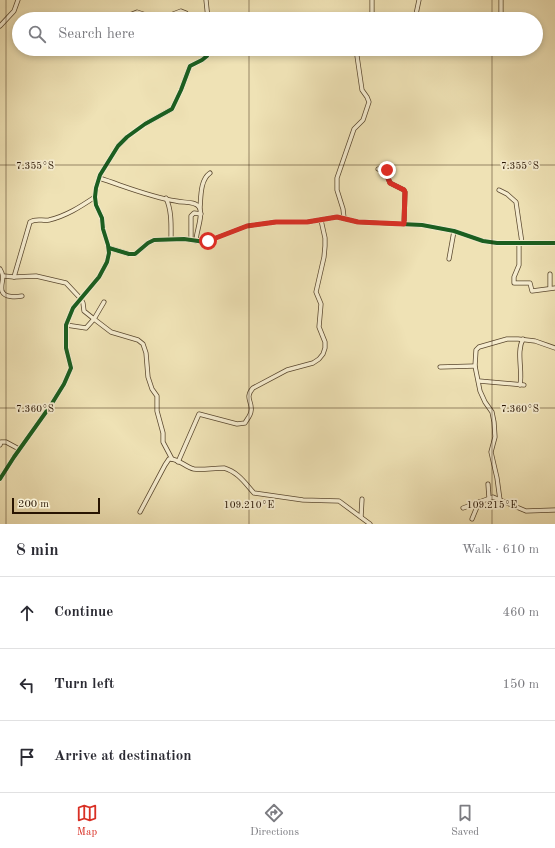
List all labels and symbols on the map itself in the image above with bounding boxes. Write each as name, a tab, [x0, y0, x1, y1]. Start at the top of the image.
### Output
text: 7.355°S	[16, 161, 54, 171]
route end	[378, 161, 396, 179]
text: 7.355°S	[501, 161, 539, 171]
route start	[199, 232, 217, 250]
text: 7.360°S	[16, 404, 54, 414]
text: 7.360°S	[501, 404, 539, 414]
scale bar	[12, 496, 100, 515]
text: 109.210°E	[224, 500, 274, 510]
text: 109.215°E	[467, 500, 517, 510]

